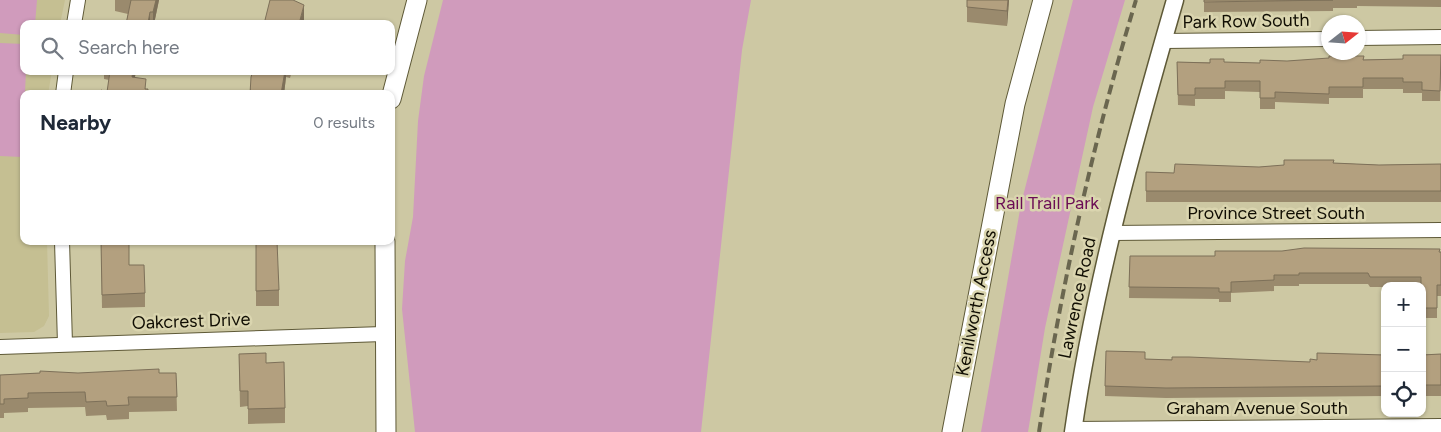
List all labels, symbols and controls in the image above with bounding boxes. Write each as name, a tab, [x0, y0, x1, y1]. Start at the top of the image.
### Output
street label: Park Row South	[1182, 9, 1310, 33]
north arrow	[1321, 15, 1366, 60]
search box	[20, 20, 395, 75]
icon: search	[38, 34, 66, 62]
text: Search here	[78, 36, 180, 59]
text: Nearby	[40, 110, 111, 135]
text: 0 results	[313, 113, 375, 132]
park label: Rail Trail Park	[995, 192, 1099, 214]
street label: Province Street South	[1187, 202, 1365, 224]
street label: Kenilworth Access	[951, 228, 1001, 378]
street label: Lawrence Road	[1053, 235, 1101, 361]
map controls	[1381, 282, 1426, 417]
button: +	[1381, 282, 1426, 327]
street label: Oakcrest Drive	[131, 308, 251, 334]
button: −	[1381, 327, 1426, 372]
button: locate	[1381, 372, 1426, 417]
street label: Graham Avenue South	[1166, 397, 1348, 419]

